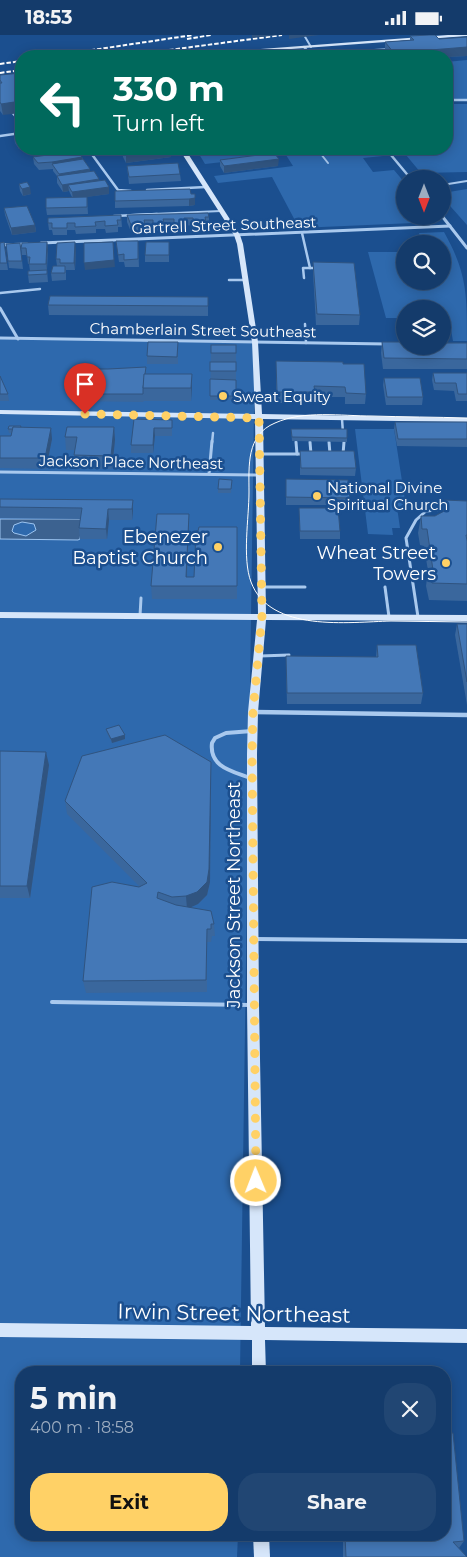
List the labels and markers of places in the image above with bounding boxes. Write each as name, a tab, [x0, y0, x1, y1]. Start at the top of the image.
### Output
pin	[64, 363, 106, 414]
place label: Sweat Equity	[233, 387, 331, 406]
marker: Sweat Equity	[217, 390, 229, 402]
place label: National Divine Spiritual Church	[327, 478, 448, 514]
marker: National Divine Spiritual Church	[311, 490, 323, 502]
place label: Ebenezer Baptist Church	[72, 526, 208, 569]
marker: Ebenezer Baptist Church	[212, 541, 224, 553]
place label: Wheat Street Towers	[316, 542, 436, 585]
marker: Wheat Street Towers	[440, 557, 452, 569]

